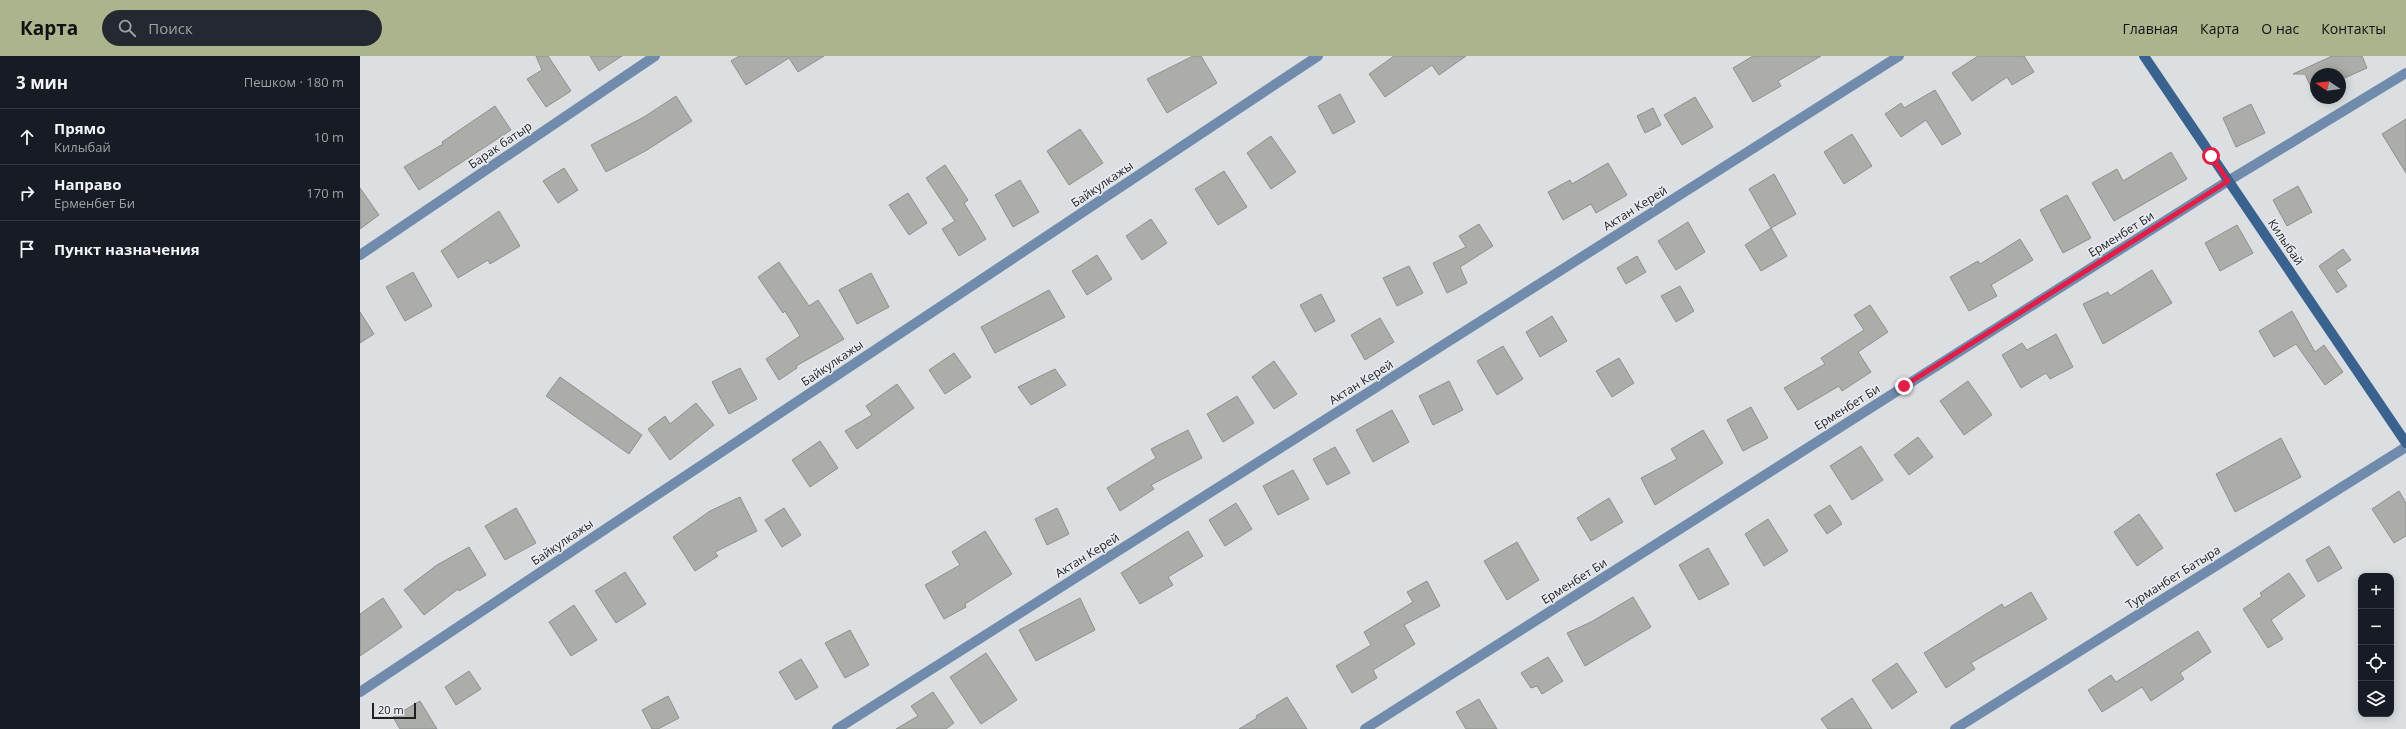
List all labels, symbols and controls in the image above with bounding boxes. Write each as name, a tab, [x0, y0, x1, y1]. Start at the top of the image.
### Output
search box	[102, 10, 382, 46]
text: Карта	[20, 15, 78, 41]
icon: search	[116, 17, 138, 39]
text: Поиск	[148, 18, 193, 38]
text: Главная	[2123, 19, 2178, 38]
text: Карта	[2200, 19, 2239, 38]
text: О нас	[2261, 19, 2299, 38]
text: Контакты	[2321, 19, 2386, 38]
north arrow	[2310, 68, 2346, 104]
text: 3 мин	[16, 71, 68, 94]
text: Пешком · 180 m	[244, 73, 344, 91]
street label: Барак батыр	[465, 117, 535, 173]
text: Прямо	[54, 118, 106, 138]
icon: ahead	[16, 126, 38, 148]
text: 10 m	[314, 128, 344, 146]
text: Килыбай	[54, 138, 111, 156]
route start	[2202, 147, 2220, 165]
street label: Байкулкажы	[1068, 157, 1136, 211]
text: Направо	[54, 174, 122, 194]
icon: right	[16, 182, 38, 204]
street label: Актан Керей	[1600, 182, 1670, 234]
text: 170 m	[306, 184, 344, 202]
text: Ерменбет Би	[54, 194, 135, 212]
street label: Ерменбет Би	[2085, 207, 2157, 261]
street label: Килыбай	[2264, 215, 2308, 269]
icon: arrive	[16, 238, 38, 260]
text: Пункт назначения	[54, 239, 200, 259]
street label: Байкулкажы	[798, 336, 866, 390]
street label: Актан Керей	[1326, 356, 1396, 408]
route end	[1895, 377, 1913, 395]
street label: Ерменбет Би	[1811, 380, 1883, 434]
street label: Байкулкажы	[528, 515, 596, 569]
street label: Актан Керей	[1052, 529, 1122, 581]
street label: Турманбет Батыра	[2122, 541, 2224, 613]
street label: Ерменбет Би	[1538, 554, 1610, 608]
map controls	[2358, 573, 2394, 717]
button: +	[2358, 573, 2394, 609]
button: −	[2358, 609, 2394, 645]
button: locate	[2358, 645, 2394, 681]
button: layers	[2358, 681, 2394, 717]
scale bar	[372, 701, 416, 720]
text: 20 m	[378, 702, 404, 717]

